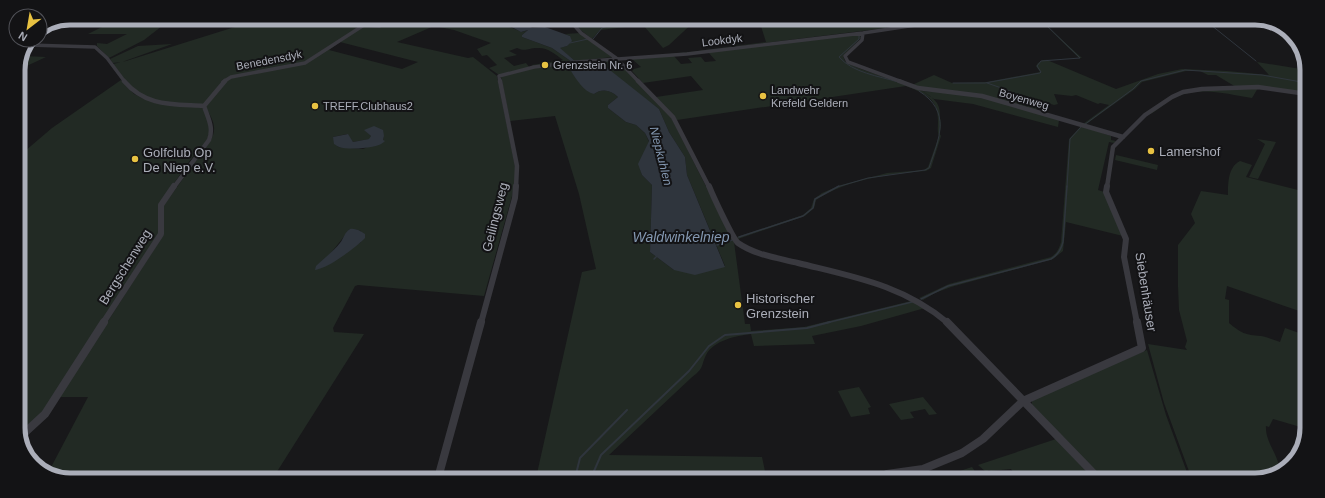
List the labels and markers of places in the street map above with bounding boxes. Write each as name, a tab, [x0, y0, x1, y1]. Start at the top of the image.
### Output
place label: Grenzstein Nr. 6	[553, 59, 632, 71]
marker: Grenzstein Nr. 6	[540, 60, 550, 70]
place label: Landwehr Krefeld Geldern	[771, 84, 848, 109]
marker: Landwehr Krefeld Geldern	[758, 91, 768, 101]
place label: TREFF.Clubhaus2	[323, 100, 413, 112]
marker: TREFF.Clubhaus2	[310, 101, 320, 111]
place label: Lamershof	[1159, 144, 1221, 159]
place label: Golfclub Op De Niep e.V.	[143, 145, 216, 175]
marker: Lamershof	[1146, 146, 1156, 156]
marker: Golfclub Op De Niep e.V.	[130, 154, 140, 164]
place label: Historischer Grenzstein	[746, 291, 815, 321]
marker: Historischer Grenzstein	[733, 300, 743, 310]

